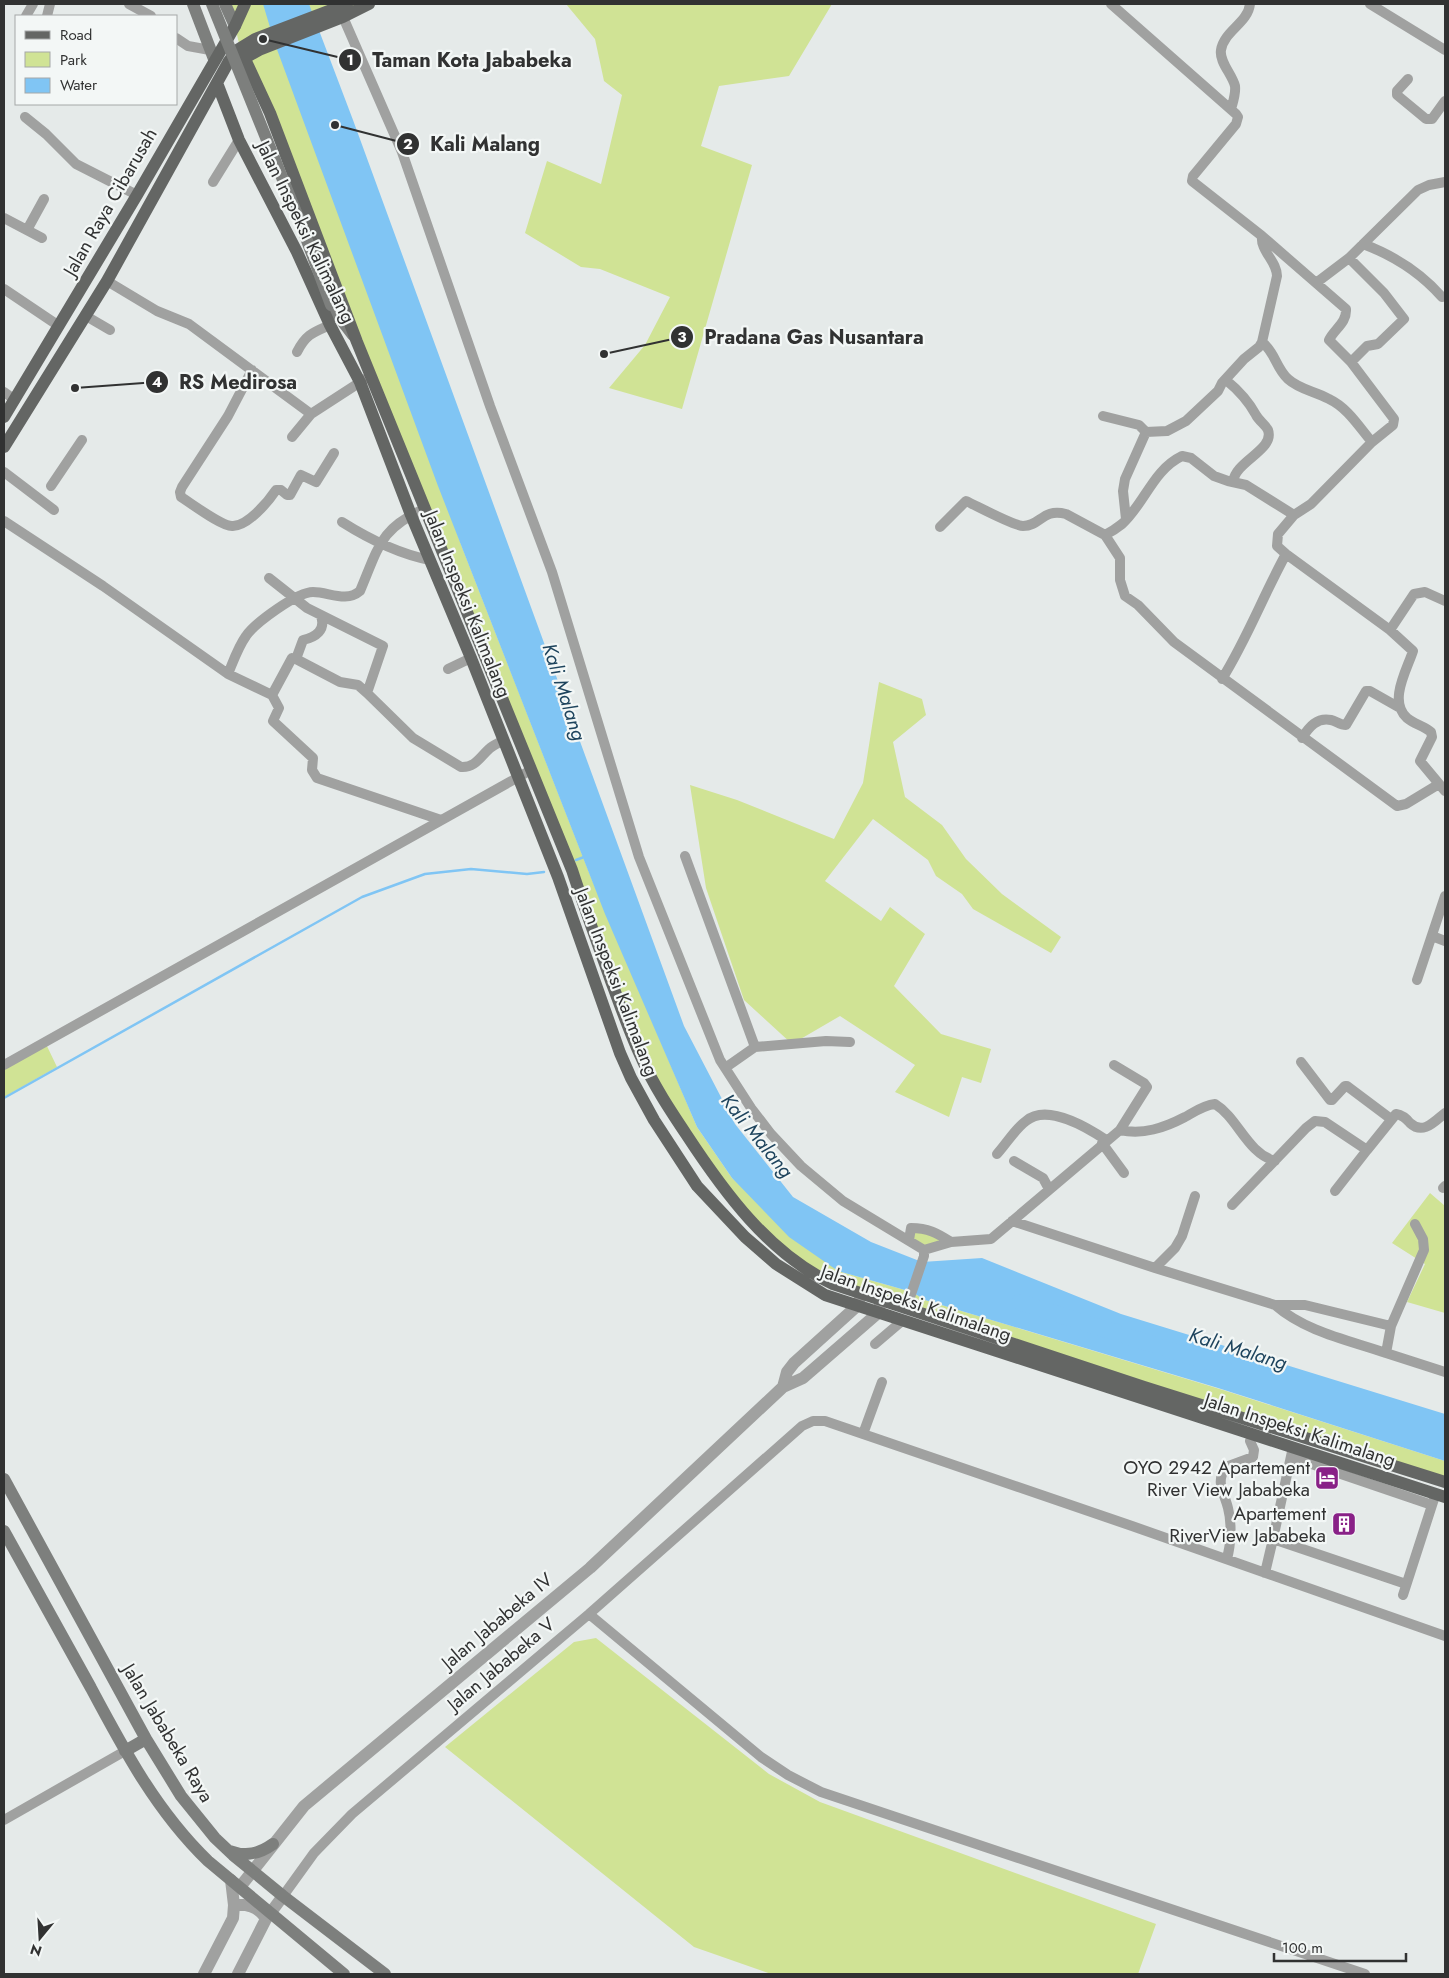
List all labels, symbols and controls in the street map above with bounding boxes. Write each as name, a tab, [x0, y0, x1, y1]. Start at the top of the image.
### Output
legend	[15, 15, 178, 105]
text: Road	[60, 24, 92, 46]
callout: Taman Kota Jababeka	[338, 43, 582, 78]
text: Taman Kota Jababeka	[372, 46, 572, 75]
text: Park	[60, 49, 87, 71]
text: 1	[346, 49, 354, 71]
text: Water	[60, 74, 98, 96]
street label: Jalan Raya Cibarusah	[55, 123, 163, 284]
callout: Kali Malang	[395, 126, 550, 161]
text: Kali Malang	[430, 130, 540, 159]
text: 2	[403, 133, 413, 155]
street label: Jalan Inspeksi Kalimalang	[249, 134, 362, 328]
callout: Pradana Gas Nusantara	[669, 319, 934, 354]
text: Pradana Gas Nusantara	[704, 323, 924, 352]
text: 3	[677, 326, 687, 348]
callout: RS Medirosa	[144, 364, 307, 399]
text: RS Medirosa	[179, 368, 297, 397]
text: 4	[152, 371, 162, 393]
street label: Jalan Inspeksi Kalimalang	[417, 503, 518, 702]
water label: Kali Malang	[535, 639, 593, 745]
street label: Jalan Inspeksi Kalimalang	[568, 881, 665, 1080]
water label: Kali Malang	[714, 1088, 800, 1184]
street label: Jalan Inspeksi Kalimalang	[814, 1257, 1015, 1348]
water label: Kali Malang	[1185, 1320, 1291, 1378]
street label: Jalan Inspeksi Kalimalang	[1198, 1385, 1399, 1474]
place label: OYO 2942 Apartement River View Jababeka	[1123, 1454, 1310, 1503]
hotel icon: OYO 2942 Apartement River View Jababeka	[1314, 1465, 1340, 1491]
place label: Apartement RiverView Jababeka	[1169, 1500, 1326, 1549]
building icon: Apartement RiverView Jababeka	[1331, 1511, 1357, 1537]
street label: Jalan Jababeka IV	[433, 1566, 559, 1677]
street label: Jalan Jababeka V	[439, 1611, 561, 1719]
street label: Jalan Jababeka Raya	[114, 1656, 220, 1807]
north arrow	[15, 1913, 65, 1963]
scale bar	[1274, 1930, 1406, 1962]
text: 100 m	[1282, 1937, 1323, 1959]
text: N	[28, 1939, 44, 1962]

